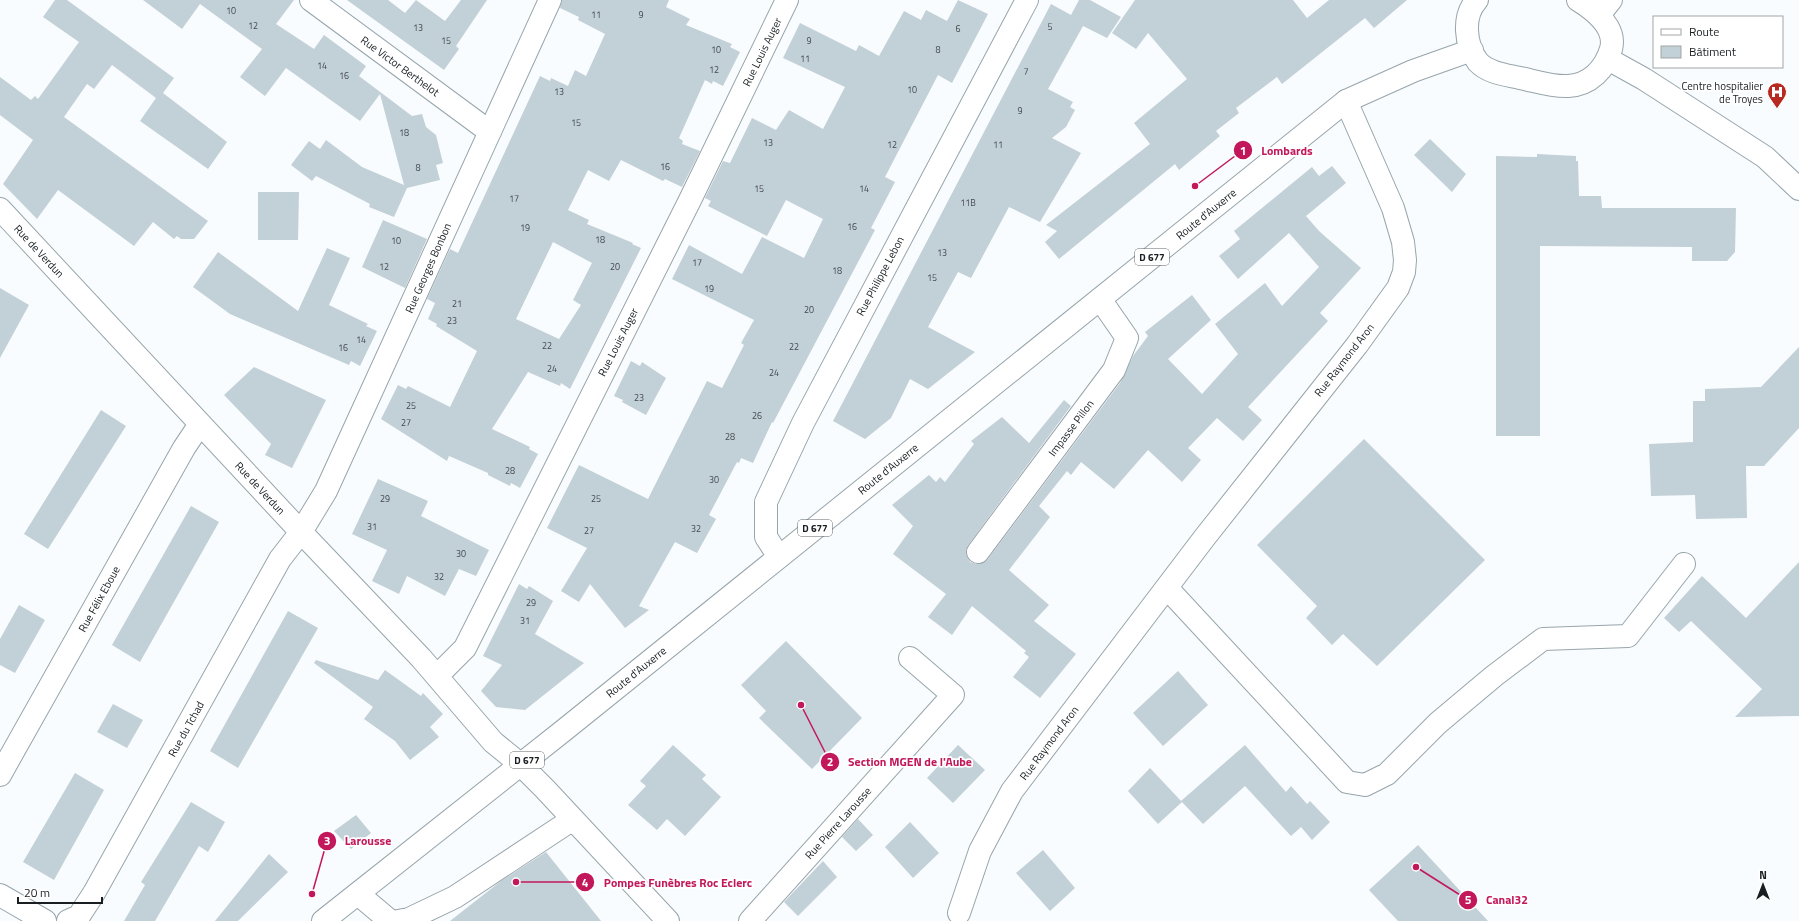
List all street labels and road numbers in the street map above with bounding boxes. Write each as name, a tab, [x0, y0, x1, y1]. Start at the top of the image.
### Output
street label: Rue Louis Auger	[738, 15, 786, 89]
street label: Rue Victor Berthelot	[357, 32, 443, 100]
street label: Route d'Auxerre	[1172, 184, 1240, 243]
street label: Rue Georges Bonbon	[401, 220, 455, 316]
street label: Rue de Verdun	[10, 221, 68, 281]
street label: Rue Philippe Lebon	[852, 233, 908, 319]
road number: D 677	[1135, 249, 1169, 265]
street label: Rue Louis Auger	[594, 305, 642, 379]
street label: Rue Raymond Aron	[1310, 320, 1378, 400]
street label: Impasse Pillon	[1044, 396, 1098, 460]
street label: Route d'Auxerre	[854, 439, 922, 498]
street label: Rue de Verdun	[231, 458, 289, 518]
road number: D 677	[798, 520, 832, 536]
street label: Rue Félix Eboue	[74, 563, 124, 635]
street label: Route d'Auxerre	[602, 642, 670, 701]
street label: Rue du Tchad	[164, 698, 208, 760]
street label: Rue Raymond Aron	[1016, 702, 1082, 783]
road number: D 677	[510, 752, 544, 768]
street label: Rue Pierre Larousse	[801, 783, 875, 863]

